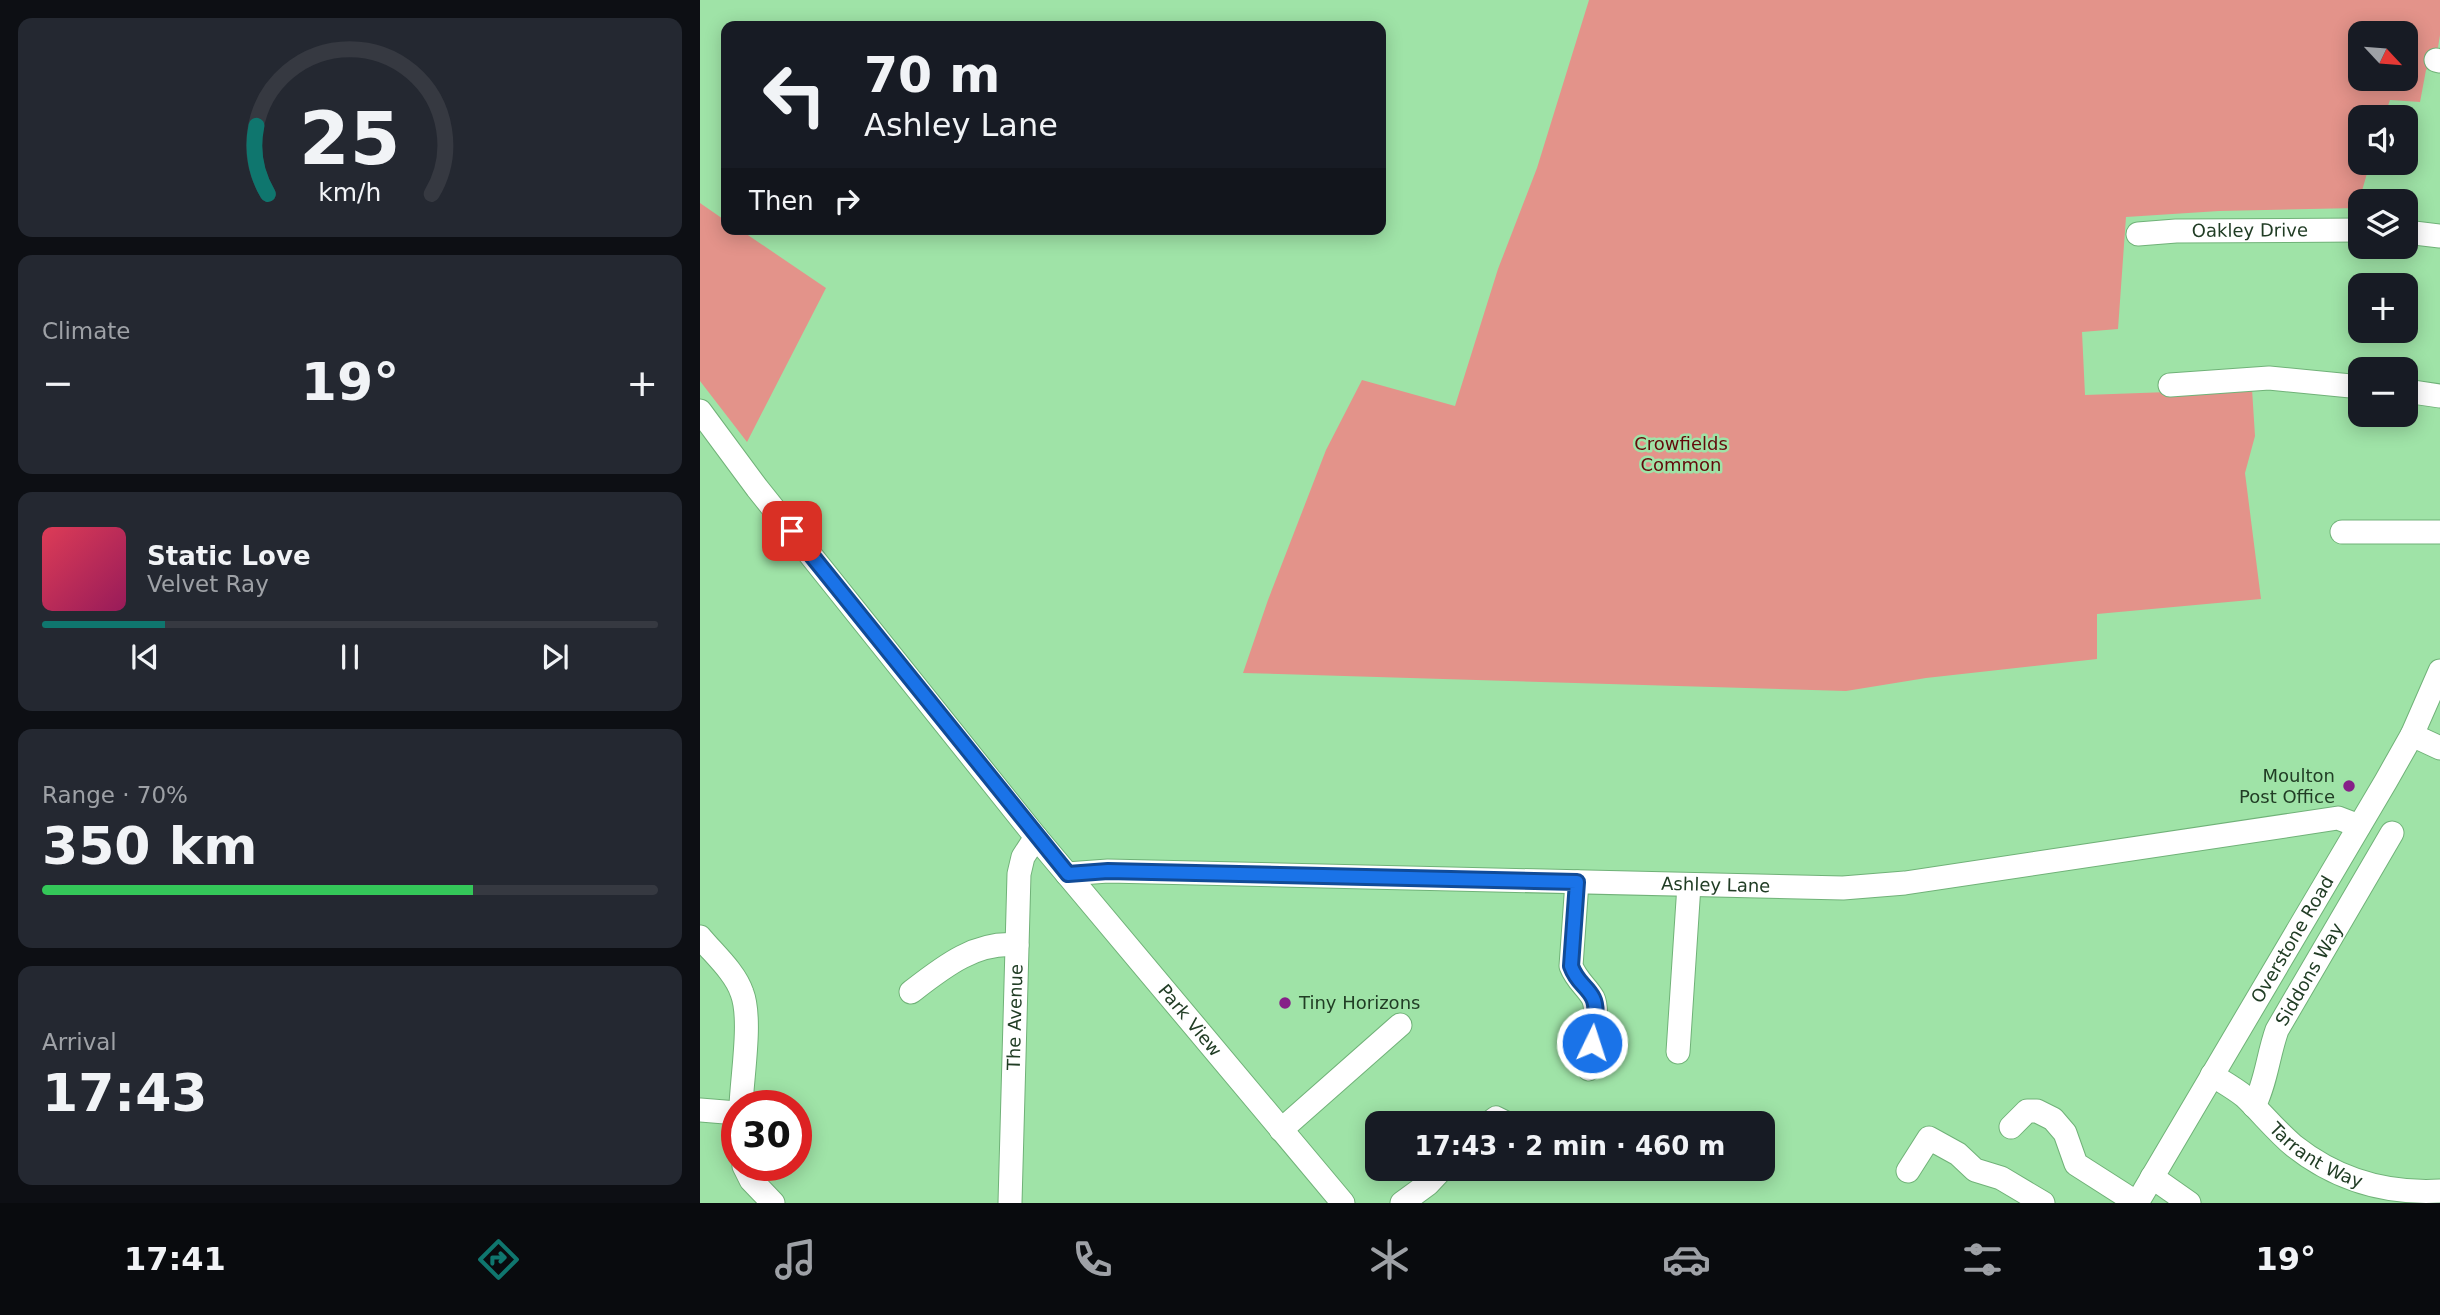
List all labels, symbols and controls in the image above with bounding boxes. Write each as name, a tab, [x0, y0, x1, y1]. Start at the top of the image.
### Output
north arrow	[2348, 21, 2418, 91]
map controls	[2348, 21, 2418, 427]
text: 70 m	[864, 47, 1000, 104]
icon: left	[749, 49, 840, 140]
text: 25	[299, 96, 401, 181]
button: sound	[2348, 105, 2418, 175]
text: Ashley Lane	[864, 106, 1058, 144]
text: km/h	[318, 177, 382, 206]
icon: right	[828, 182, 866, 220]
text: Then	[749, 186, 814, 216]
button: layers	[2348, 189, 2418, 259]
street label: Oakley Drive	[2192, 219, 2308, 241]
button: +	[2348, 273, 2418, 343]
text: Climate	[42, 318, 131, 344]
text: 19°	[301, 352, 399, 412]
button: −	[2348, 357, 2418, 427]
text: −	[42, 361, 74, 405]
text: +	[626, 361, 658, 405]
park label: Crowfields Common	[1634, 433, 1728, 475]
pin	[762, 501, 822, 561]
icon: arrive	[773, 512, 811, 550]
text: Static Love	[147, 541, 311, 571]
text: Velvet Ray	[147, 571, 269, 597]
icon: previous	[126, 638, 164, 676]
icon: pause	[331, 638, 369, 676]
icon: next	[536, 638, 574, 676]
place label: Moulton Post Office	[2239, 765, 2335, 807]
marker: Moulton Post Office	[2341, 778, 2357, 794]
text: Range · 70%	[42, 782, 188, 808]
text: 350 km	[42, 816, 257, 876]
street label: Overstone Road	[2246, 872, 2338, 1007]
street label: Ashley Lane	[1661, 873, 1771, 896]
street label: Siddons Way	[2271, 919, 2347, 1029]
street label: The Avenue	[1003, 964, 1027, 1071]
street label: Park View	[1154, 980, 1226, 1060]
place label: Tiny Horizons	[1298, 992, 1420, 1013]
marker: Tiny Horizons	[1277, 995, 1293, 1011]
position arrow	[1555, 1006, 1629, 1080]
text: Arrival	[42, 1029, 117, 1055]
text: 17:43	[42, 1063, 208, 1123]
speed limit sign: 30	[721, 1090, 812, 1181]
street label: Tarrant Way	[2265, 1117, 2366, 1192]
text: 17:43 · 2 min · 460 m	[1415, 1131, 1725, 1161]
icon: directions	[474, 1235, 523, 1284]
icon: music	[771, 1235, 820, 1284]
icon: phone	[1068, 1235, 1117, 1284]
icon: climate	[1365, 1235, 1414, 1284]
icon: car	[1662, 1235, 1711, 1284]
icon: filters	[1958, 1235, 2007, 1284]
text: 17:41	[124, 1240, 226, 1278]
text: 19°	[2255, 1240, 2316, 1278]

